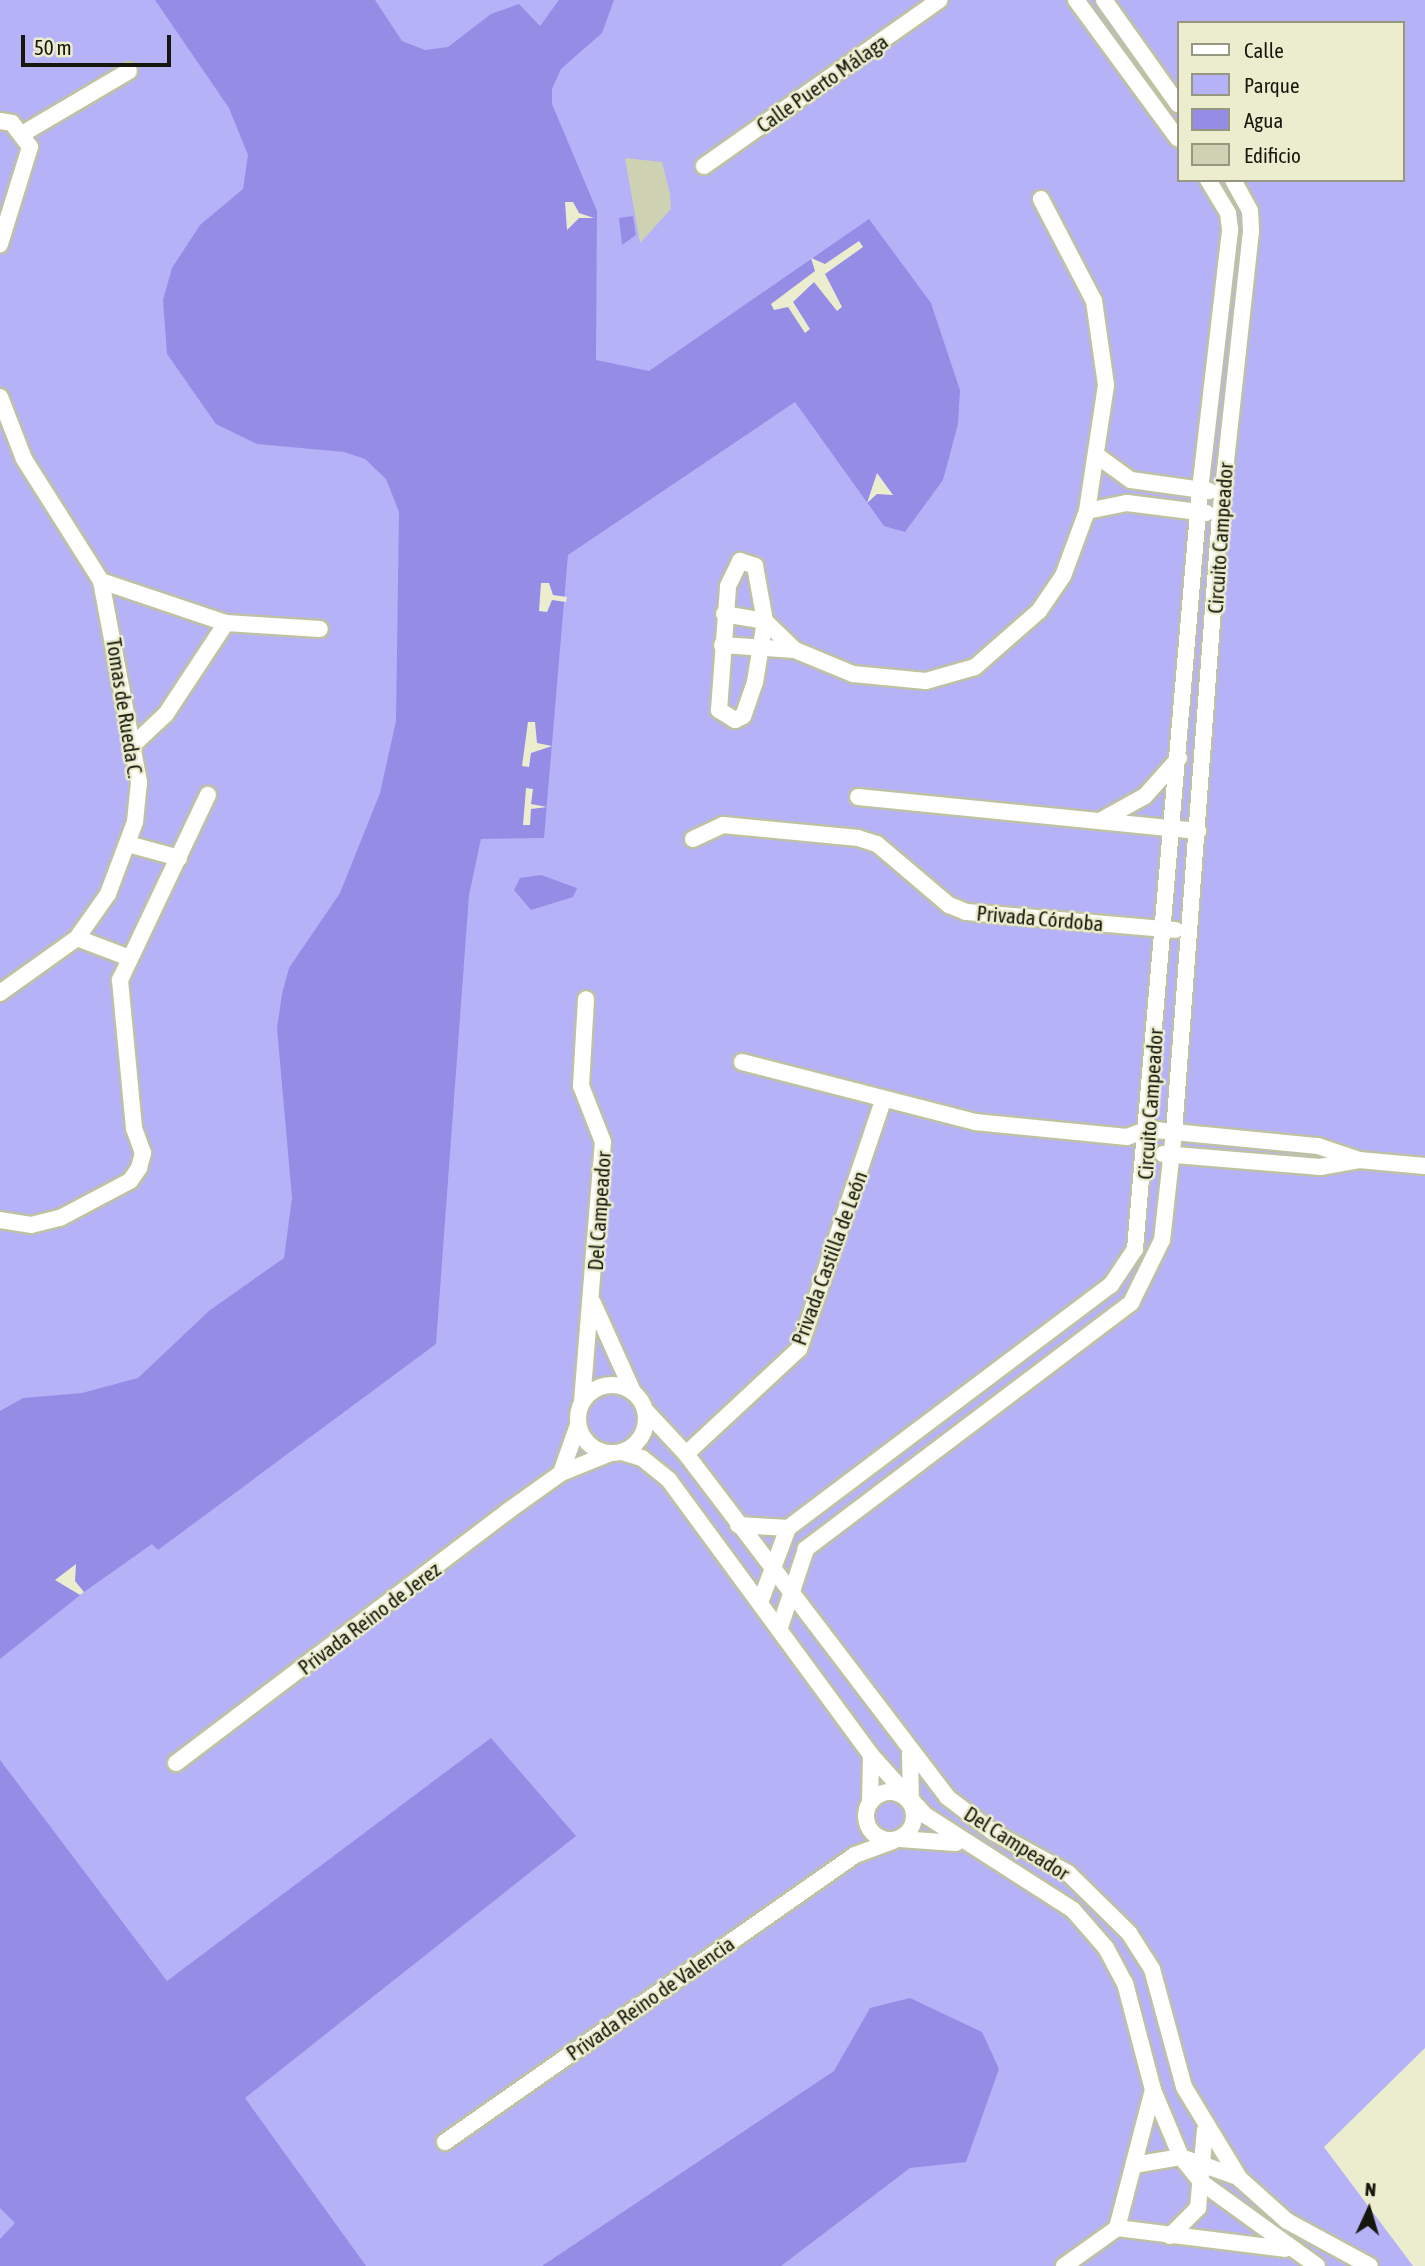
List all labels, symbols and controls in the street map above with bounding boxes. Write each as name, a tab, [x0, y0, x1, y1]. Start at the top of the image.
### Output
scale bar	[24, 21, 175, 65]
legend	[1176, 21, 1404, 182]
street label: Calle Puerto Málaga	[751, 28, 893, 138]
text: 50 m	[34, 35, 72, 59]
text: Calle	[1244, 38, 1284, 62]
text: Parque	[1244, 73, 1299, 97]
text: Agua	[1244, 108, 1283, 132]
text: Edificio	[1244, 143, 1301, 167]
street label: Circuito Campeador	[1202, 462, 1238, 614]
street label: Tomas de Rueda C.	[102, 636, 148, 780]
street label: Privada Córdoba	[976, 900, 1104, 936]
street label: Circuito Campeador	[1132, 1028, 1168, 1180]
street label: Del Campeador	[582, 1151, 616, 1271]
street label: Privada Castilla de León	[786, 1168, 872, 1348]
street label: Privada Reino de Jerez	[293, 1556, 445, 1680]
street label: Del Campeador	[960, 1801, 1074, 1885]
street label: Privada Reino de Valencia	[561, 1931, 739, 2065]
north arrow	[1334, 2175, 1404, 2245]
text: N	[1364, 2178, 1377, 2200]

